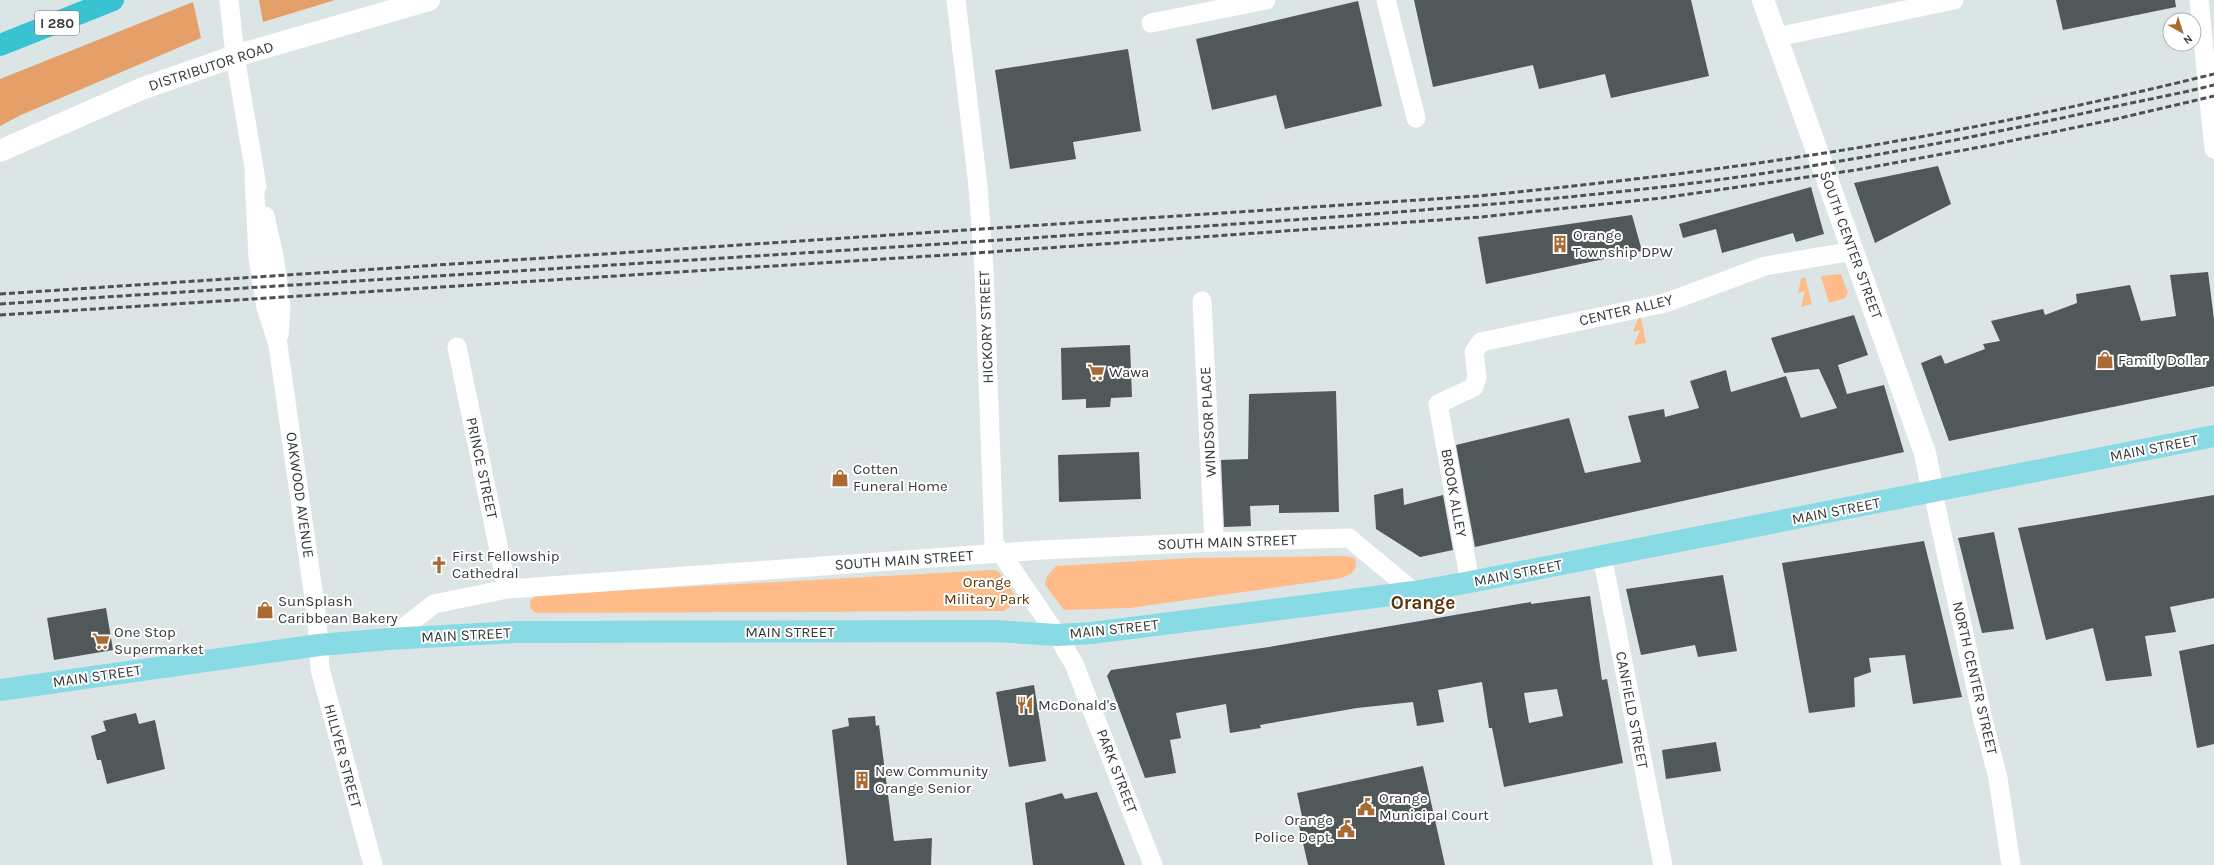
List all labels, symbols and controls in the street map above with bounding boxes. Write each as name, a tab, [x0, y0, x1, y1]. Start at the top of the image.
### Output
road number: I 280	[35, 11, 79, 35]
north arrow	[2162, 12, 2202, 52]
text: N	[2181, 32, 2195, 47]
street label: DISTRIBUTOR ROAD	[146, 37, 276, 95]
street label: SOUTH CENTER STREET	[1816, 168, 1886, 322]
place label: Orange Township DPW	[1573, 226, 1673, 261]
building icon: Orange Township DPW	[1550, 234, 1570, 254]
street label: HICKORY STREET	[975, 270, 997, 384]
street label: CENTER ALLEY	[1577, 290, 1675, 330]
shop icon: Family Dollar	[2095, 350, 2115, 370]
place label: Family Dollar	[2118, 351, 2208, 369]
supermarket icon: Wawa	[1086, 362, 1106, 382]
place label: Wawa	[1109, 363, 1149, 381]
street label: WINDSOR PLACE	[1196, 366, 1220, 478]
street label: PRINCE STREET	[462, 416, 502, 521]
street label: OAKWOOD AVENUE	[282, 431, 318, 559]
street label: MAIN STREET	[2108, 431, 2200, 465]
street label: BROOK ALLEY	[1437, 447, 1471, 540]
place label: Cotten Funeral Home	[853, 460, 948, 495]
shop icon: Cotten Funeral Home	[830, 468, 850, 488]
street label: MAIN STREET	[1790, 494, 1882, 528]
street label: SOUTH MAIN STREET	[1157, 531, 1297, 553]
street label: SOUTH MAIN STREET	[834, 546, 975, 574]
place label: First Fellowship Cathedral	[452, 547, 560, 582]
church icon: First Fellowship Cathedral	[429, 555, 449, 575]
street label: MAIN STREET	[1472, 556, 1564, 590]
park label: Orange Military Park	[944, 573, 1030, 608]
place label: SunSplash Caribbean Bakery	[278, 592, 398, 627]
district label: Orange	[1391, 592, 1455, 614]
shop icon: SunSplash Caribbean Bakery	[255, 600, 275, 620]
street label: NORTH CENTER STREET	[1949, 600, 2002, 757]
street label: MAIN STREET	[1069, 615, 1160, 643]
place label: One Stop Supermarket	[114, 623, 204, 658]
street label: MAIN STREET	[745, 623, 835, 641]
street label: MAIN STREET	[421, 624, 512, 646]
supermarket icon: One Stop Supermarket	[91, 631, 111, 651]
street label: CANFIELD STREET	[1612, 650, 1652, 771]
street label: MAIN STREET	[51, 661, 143, 691]
restaurant icon: McDonald's	[1015, 695, 1035, 715]
place label: McDonald's	[1038, 696, 1117, 714]
street label: HILLYER STREET	[320, 702, 366, 810]
street label: PARK STREET	[1093, 727, 1141, 816]
place label: New Community Orange Senior	[875, 762, 988, 797]
building icon: New Community Orange Senior	[852, 770, 872, 790]
place label: Orange Municipal Court	[1379, 789, 1489, 824]
public building icon: Orange Municipal Court	[1356, 797, 1376, 817]
place label: Orange Police Dept.	[1254, 811, 1333, 846]
public building icon: Orange Police Dept.	[1336, 819, 1356, 839]

